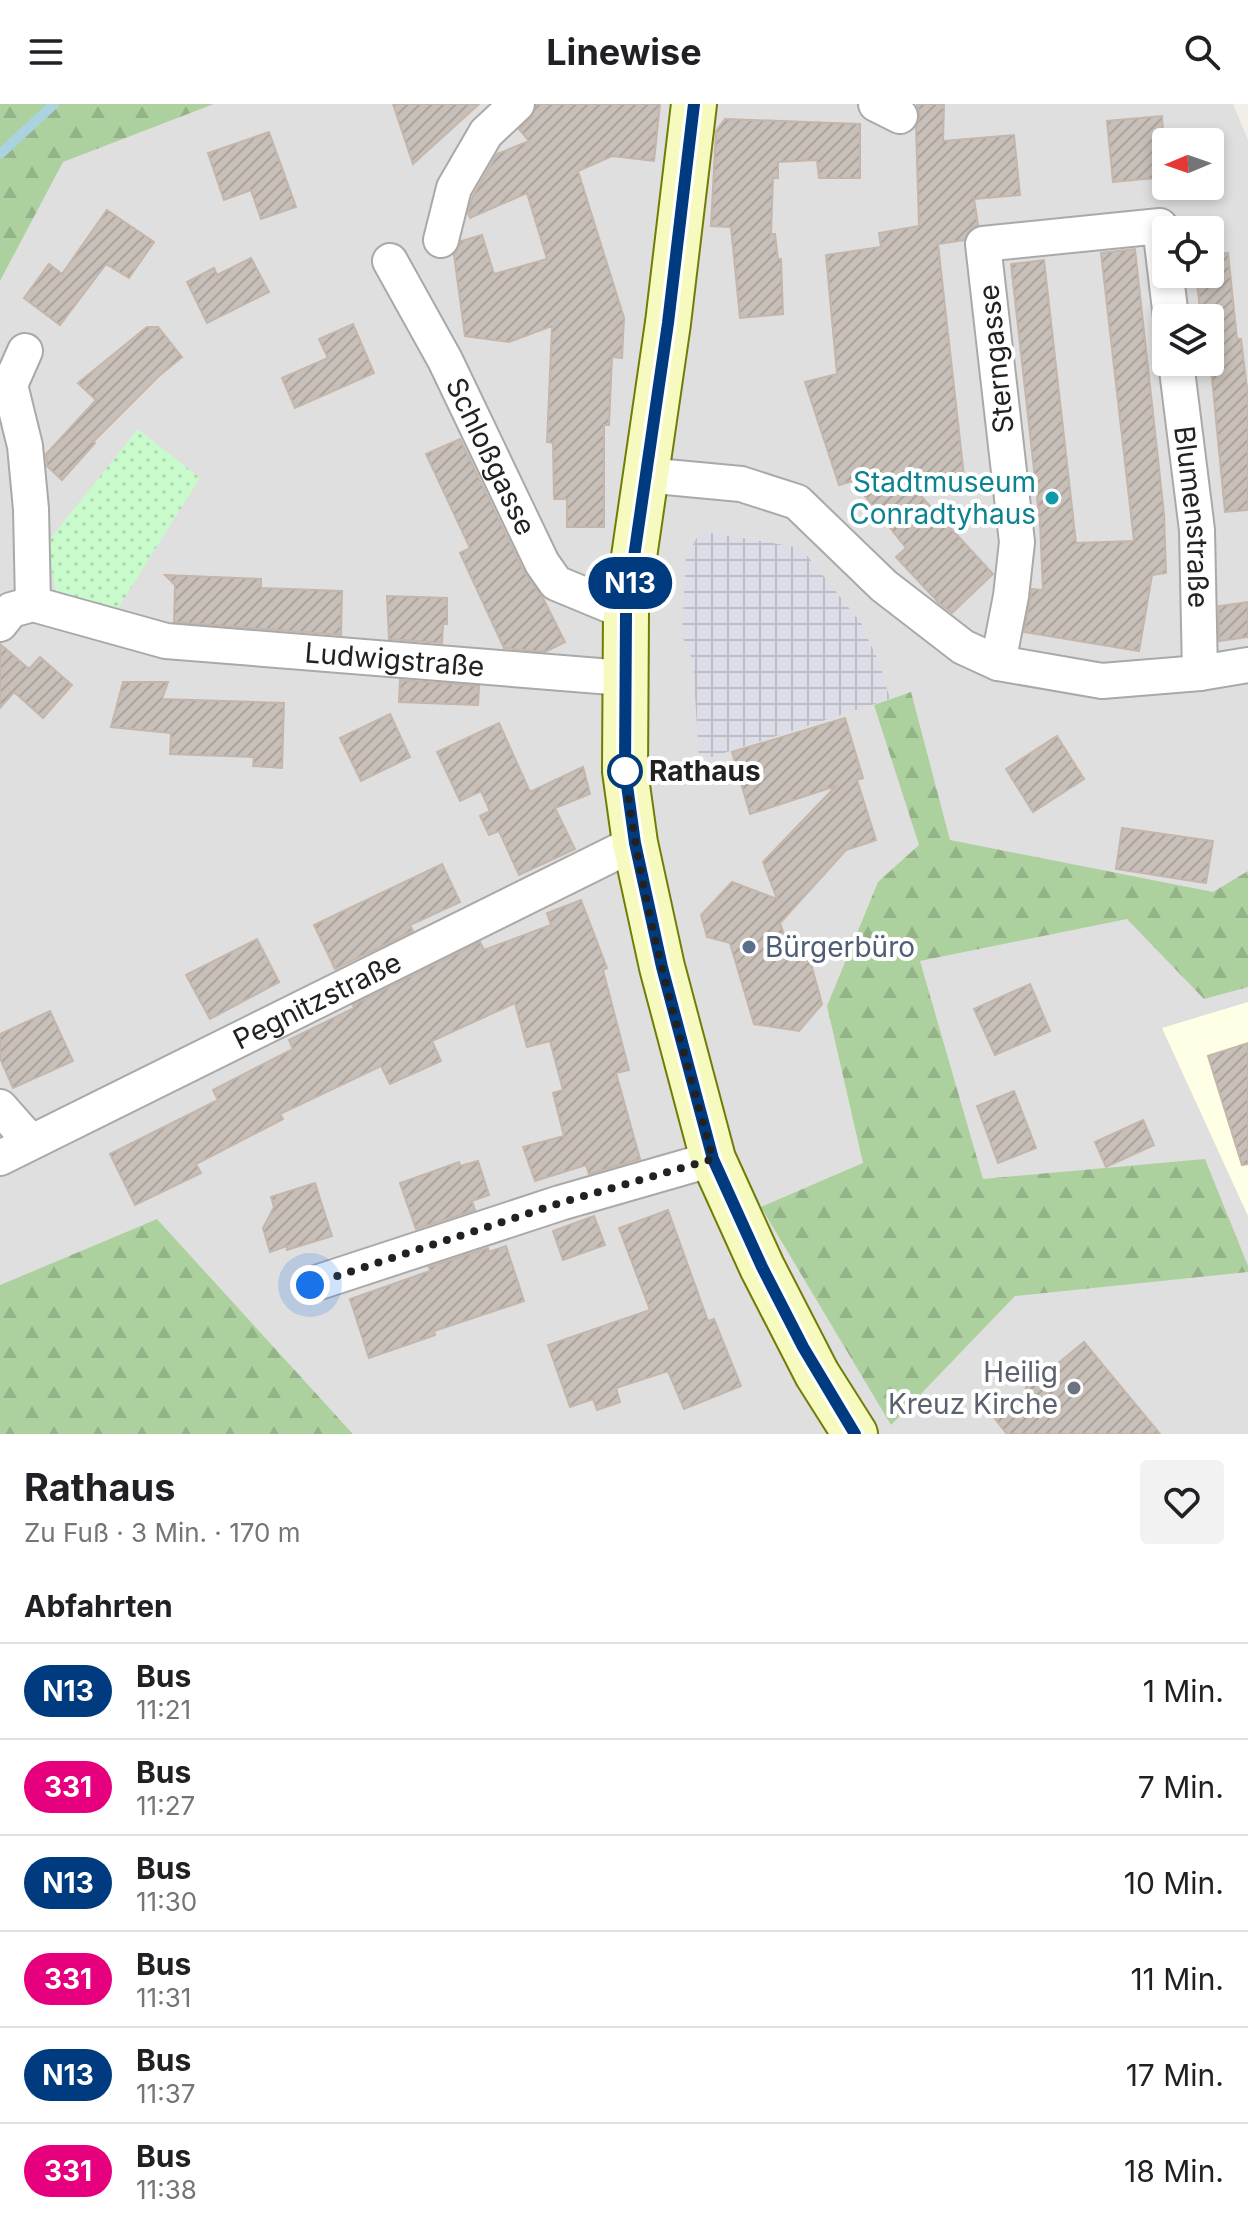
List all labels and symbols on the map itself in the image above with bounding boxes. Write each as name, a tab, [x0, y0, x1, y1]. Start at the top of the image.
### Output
north arrow	[1152, 128, 1224, 200]
street label: Sterngasse	[971, 283, 1021, 435]
street label: Schloßgasse	[439, 372, 543, 540]
street label: Blumenstraße	[1167, 424, 1216, 608]
place label: Stadtmuseum Conradtyhaus	[849, 465, 1036, 531]
marker: Stadtmuseum Conradtyhaus	[1043, 489, 1061, 507]
line badge: N13	[584, 557, 676, 609]
street label: Ludwigstraße	[303, 635, 486, 684]
marker: Rathaus	[608, 754, 642, 788]
place label: Rathaus	[649, 754, 761, 788]
place label: Bürgerbüro	[765, 930, 915, 964]
marker: Bürgerbüro	[740, 938, 758, 956]
street label: Pegnitzstraße	[228, 945, 407, 1057]
your location	[290, 1265, 330, 1305]
place label: Heilig Kreuz Kirche	[888, 1355, 1058, 1421]
marker: Heilig Kreuz Kirche	[1065, 1379, 1083, 1397]

